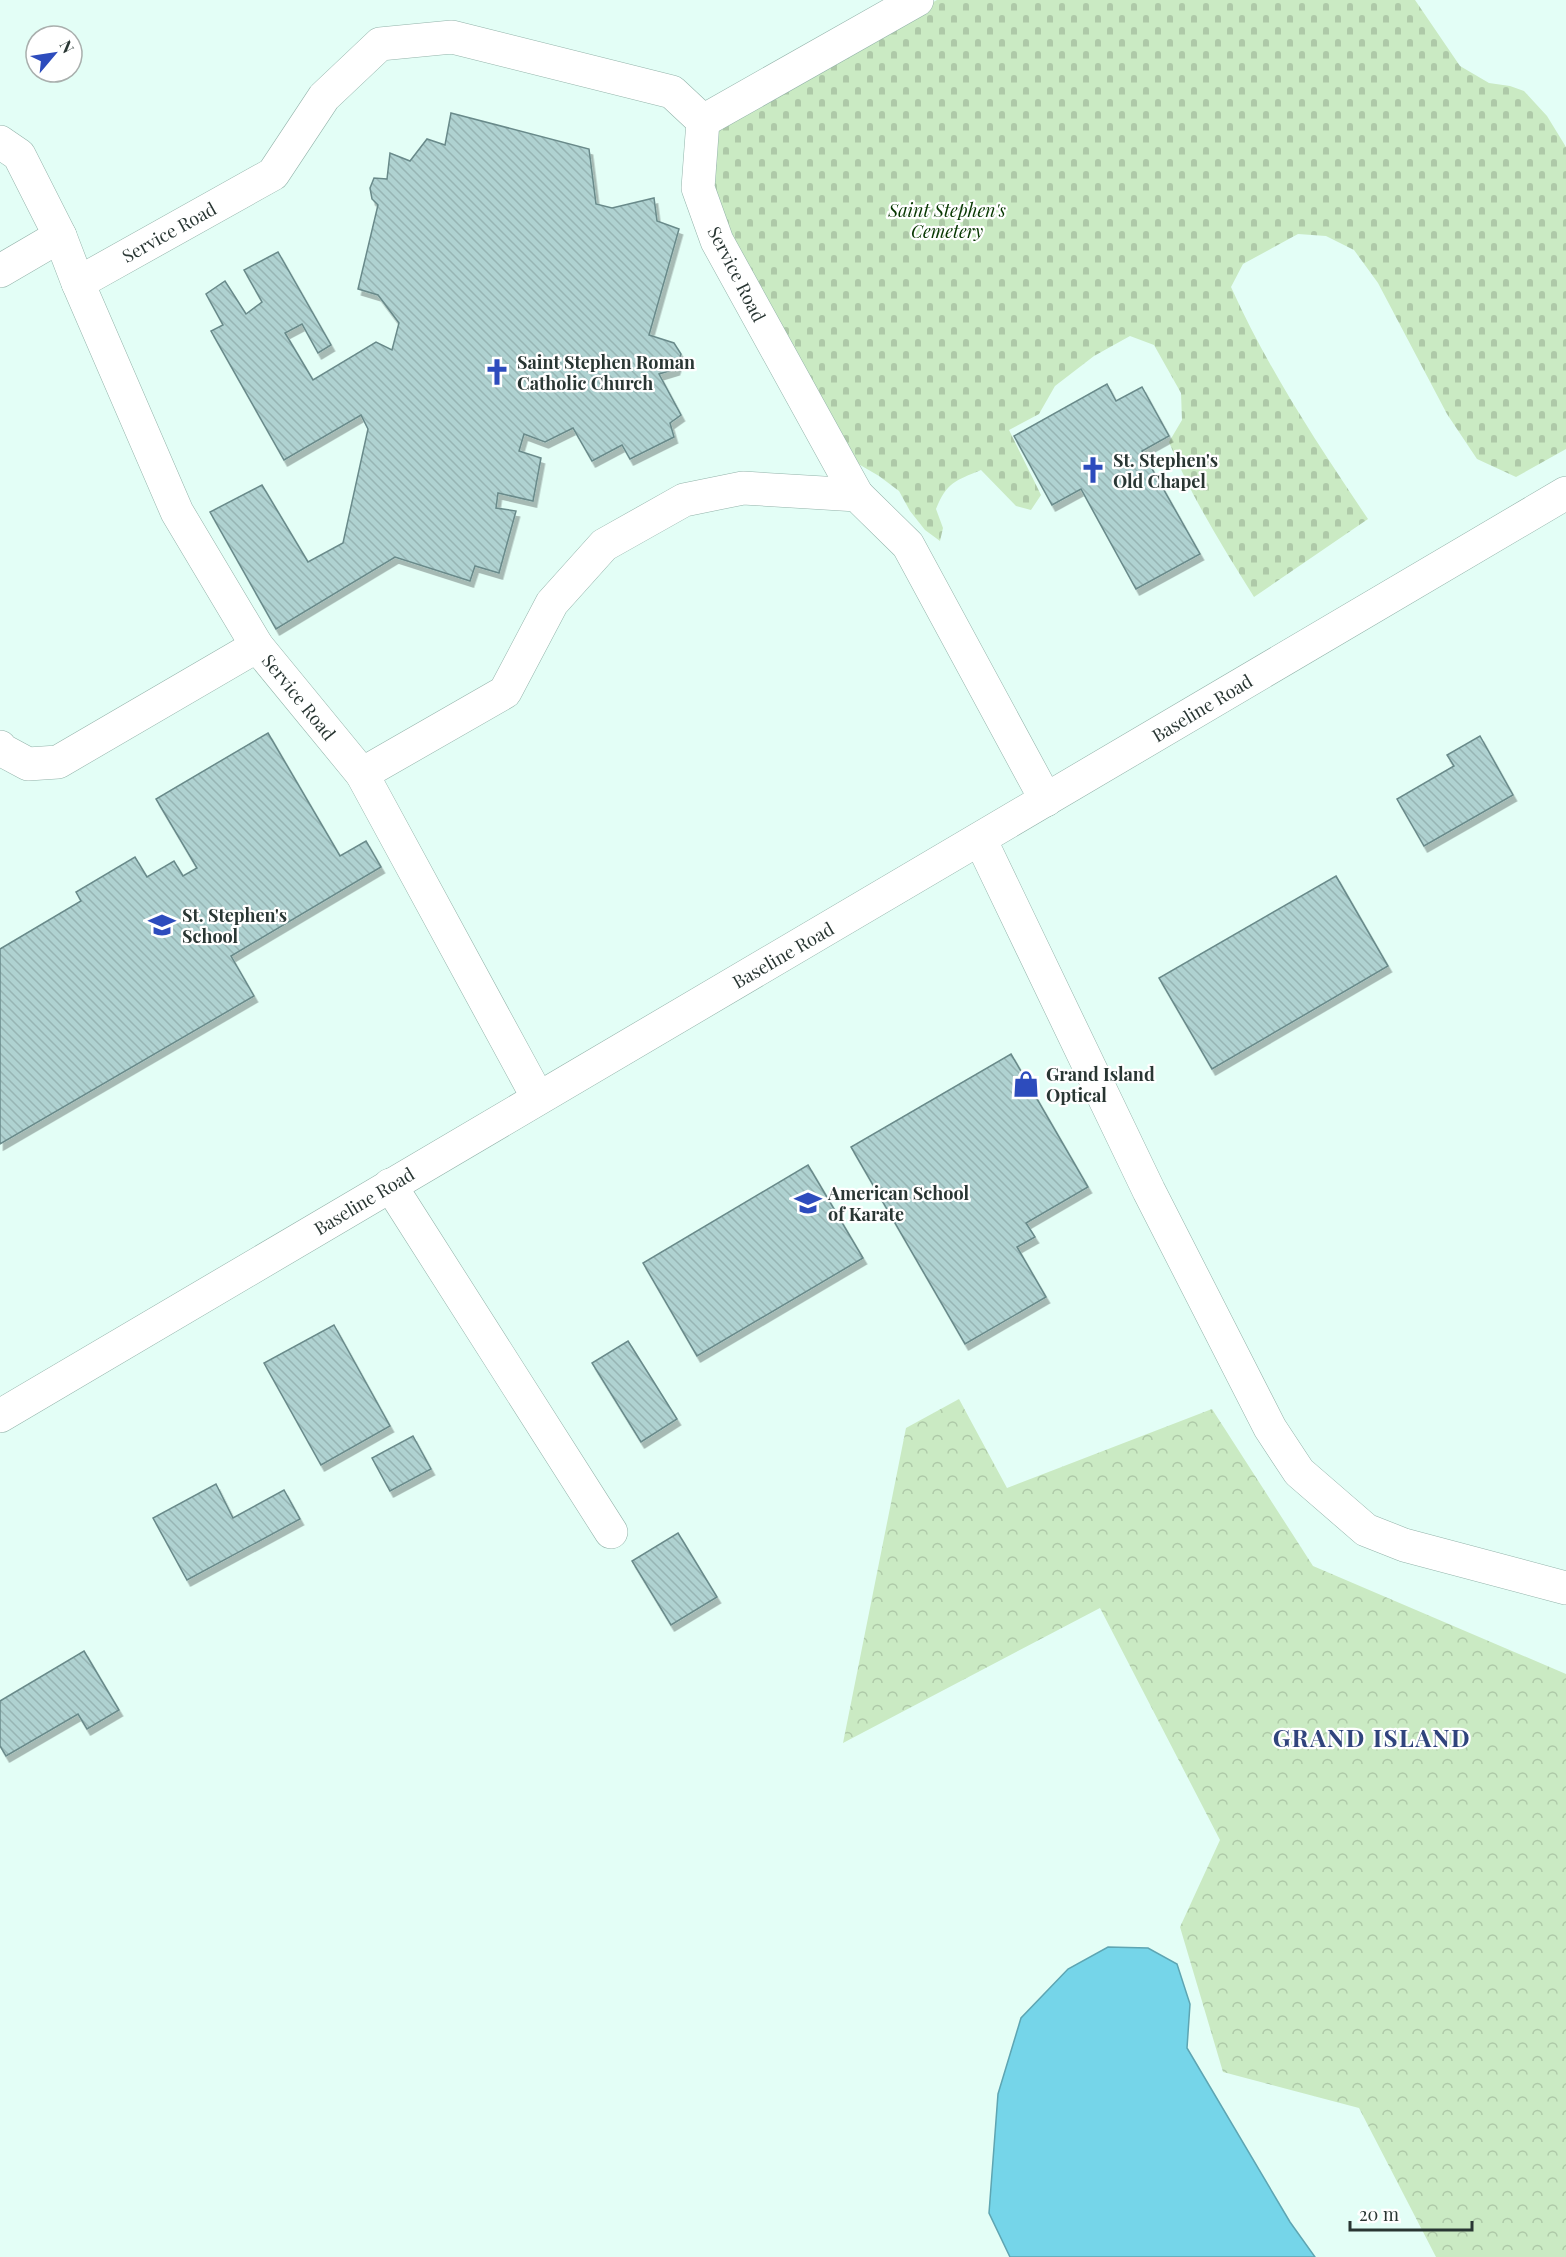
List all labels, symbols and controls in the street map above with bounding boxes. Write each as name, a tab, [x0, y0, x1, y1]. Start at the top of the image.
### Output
north arrow	[24, 24, 84, 84]
text: N	[56, 36, 80, 57]
street label: Service Road	[118, 196, 221, 268]
park label: Saint Stephen's Cemetery	[887, 198, 1006, 243]
street label: Service Road	[703, 222, 772, 326]
place label: Saint Stephen Roman Catholic Church	[517, 350, 695, 395]
church icon: Saint Stephen Roman Catholic Church	[482, 357, 512, 387]
place label: St. Stephen's Old Chapel	[1113, 448, 1218, 493]
church icon: St. Stephen's Old Chapel	[1078, 455, 1108, 485]
street label: Service Road	[257, 649, 341, 745]
street label: Baseline Road	[1147, 668, 1257, 747]
place label: St. Stephen's School	[182, 903, 287, 948]
school or university icon: St. Stephen's School	[147, 910, 177, 940]
street label: Baseline Road	[728, 916, 838, 994]
place label: Grand Island Optical	[1046, 1062, 1155, 1107]
shop icon: Grand Island Optical	[1011, 1069, 1041, 1099]
street label: Baseline Road	[309, 1161, 419, 1240]
place label: American School of Karate	[827, 1181, 969, 1226]
school or university icon: American School of Karate	[793, 1188, 823, 1218]
district label: GRAND ISLAND	[1273, 1721, 1471, 1753]
scale bar	[1350, 2194, 1472, 2232]
text: 20 m	[1359, 2202, 1399, 2226]

